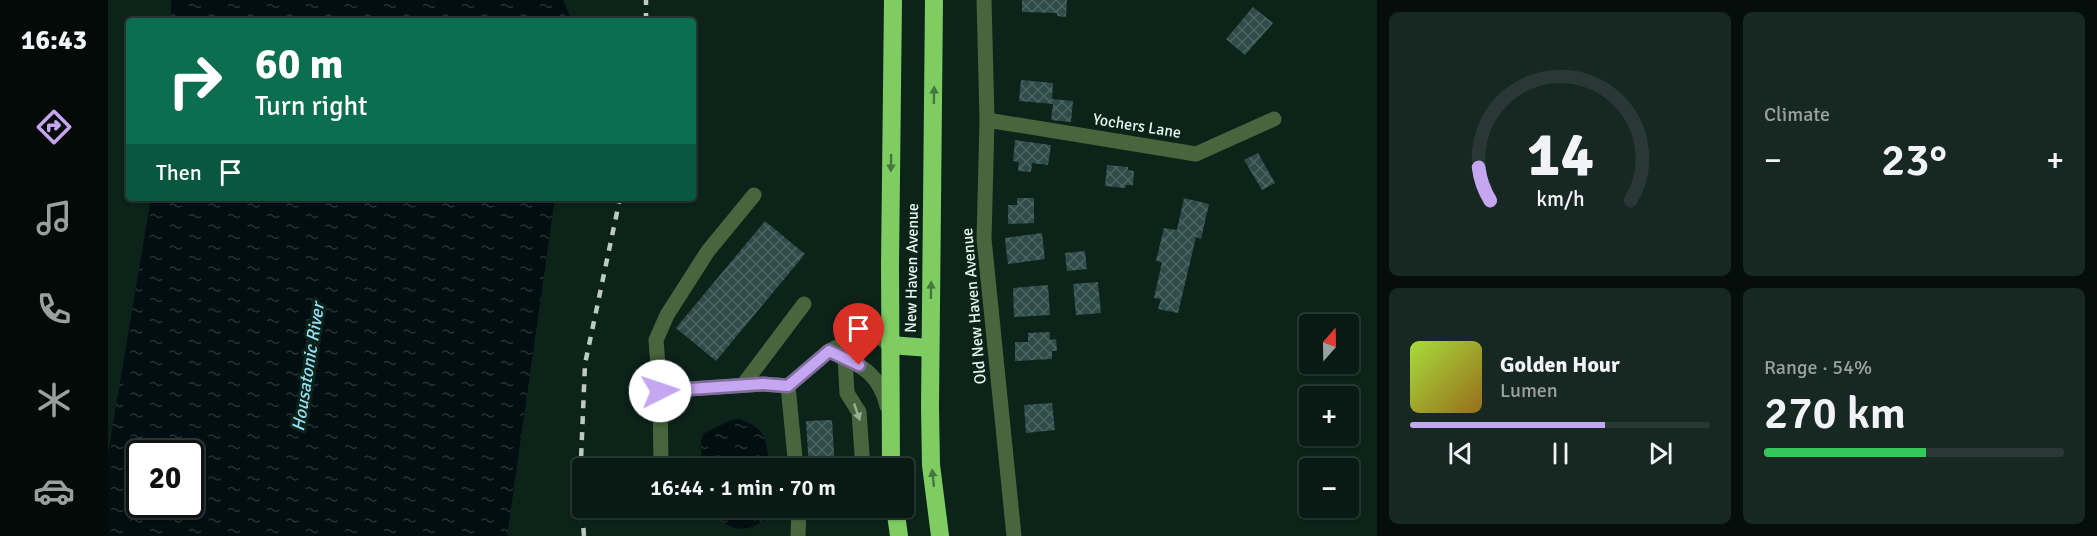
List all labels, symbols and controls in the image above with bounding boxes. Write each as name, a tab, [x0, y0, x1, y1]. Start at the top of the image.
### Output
text: 16:43	[21, 24, 87, 57]
text: 60 m	[255, 39, 344, 90]
icon: right	[156, 42, 234, 120]
one-way arrow	[930, 85, 939, 104]
text: Turn right	[255, 90, 368, 123]
text: Climate	[1764, 102, 1830, 127]
icon: directions	[33, 106, 75, 148]
street label: Yochers Lane	[1091, 109, 1183, 143]
text: 14	[1526, 116, 1594, 193]
text: 23°	[1881, 133, 1947, 188]
text: −	[1764, 140, 1782, 181]
text: +	[2046, 140, 2064, 181]
one-way arrow	[886, 154, 896, 173]
icon: arrive	[214, 156, 247, 189]
text: Then	[156, 159, 202, 186]
text: km/h	[1536, 186, 1584, 212]
icon: music	[33, 197, 75, 239]
street label: New Haven Avenue	[901, 203, 923, 333]
street label: Old New Haven Avenue	[957, 227, 991, 385]
one-way arrow	[926, 280, 936, 299]
icon: phone	[33, 288, 75, 330]
water label: Housatonic River	[287, 299, 329, 433]
pin	[833, 303, 884, 365]
icon: arrive	[842, 312, 875, 345]
north arrow	[1299, 314, 1359, 374]
map controls	[1299, 314, 1359, 518]
text: Golden Hour	[1500, 351, 1620, 378]
text: Range · 54%	[1764, 355, 1872, 380]
position arrow	[628, 359, 692, 423]
text: Lumen	[1500, 378, 1558, 403]
icon: climate	[33, 379, 75, 421]
button: +	[1299, 386, 1359, 446]
text: 270 km	[1764, 386, 1906, 441]
one-way arrow	[852, 404, 862, 422]
icon: previous	[1444, 437, 1477, 470]
icon: pause	[1544, 437, 1577, 470]
icon: next	[1644, 437, 1677, 470]
speed limit sign: 20	[126, 440, 204, 518]
button: −	[1299, 458, 1359, 518]
one-way arrow	[928, 468, 938, 487]
icon: car	[33, 470, 75, 512]
text: 16:44 · 1 min · 70 m	[650, 474, 836, 501]

